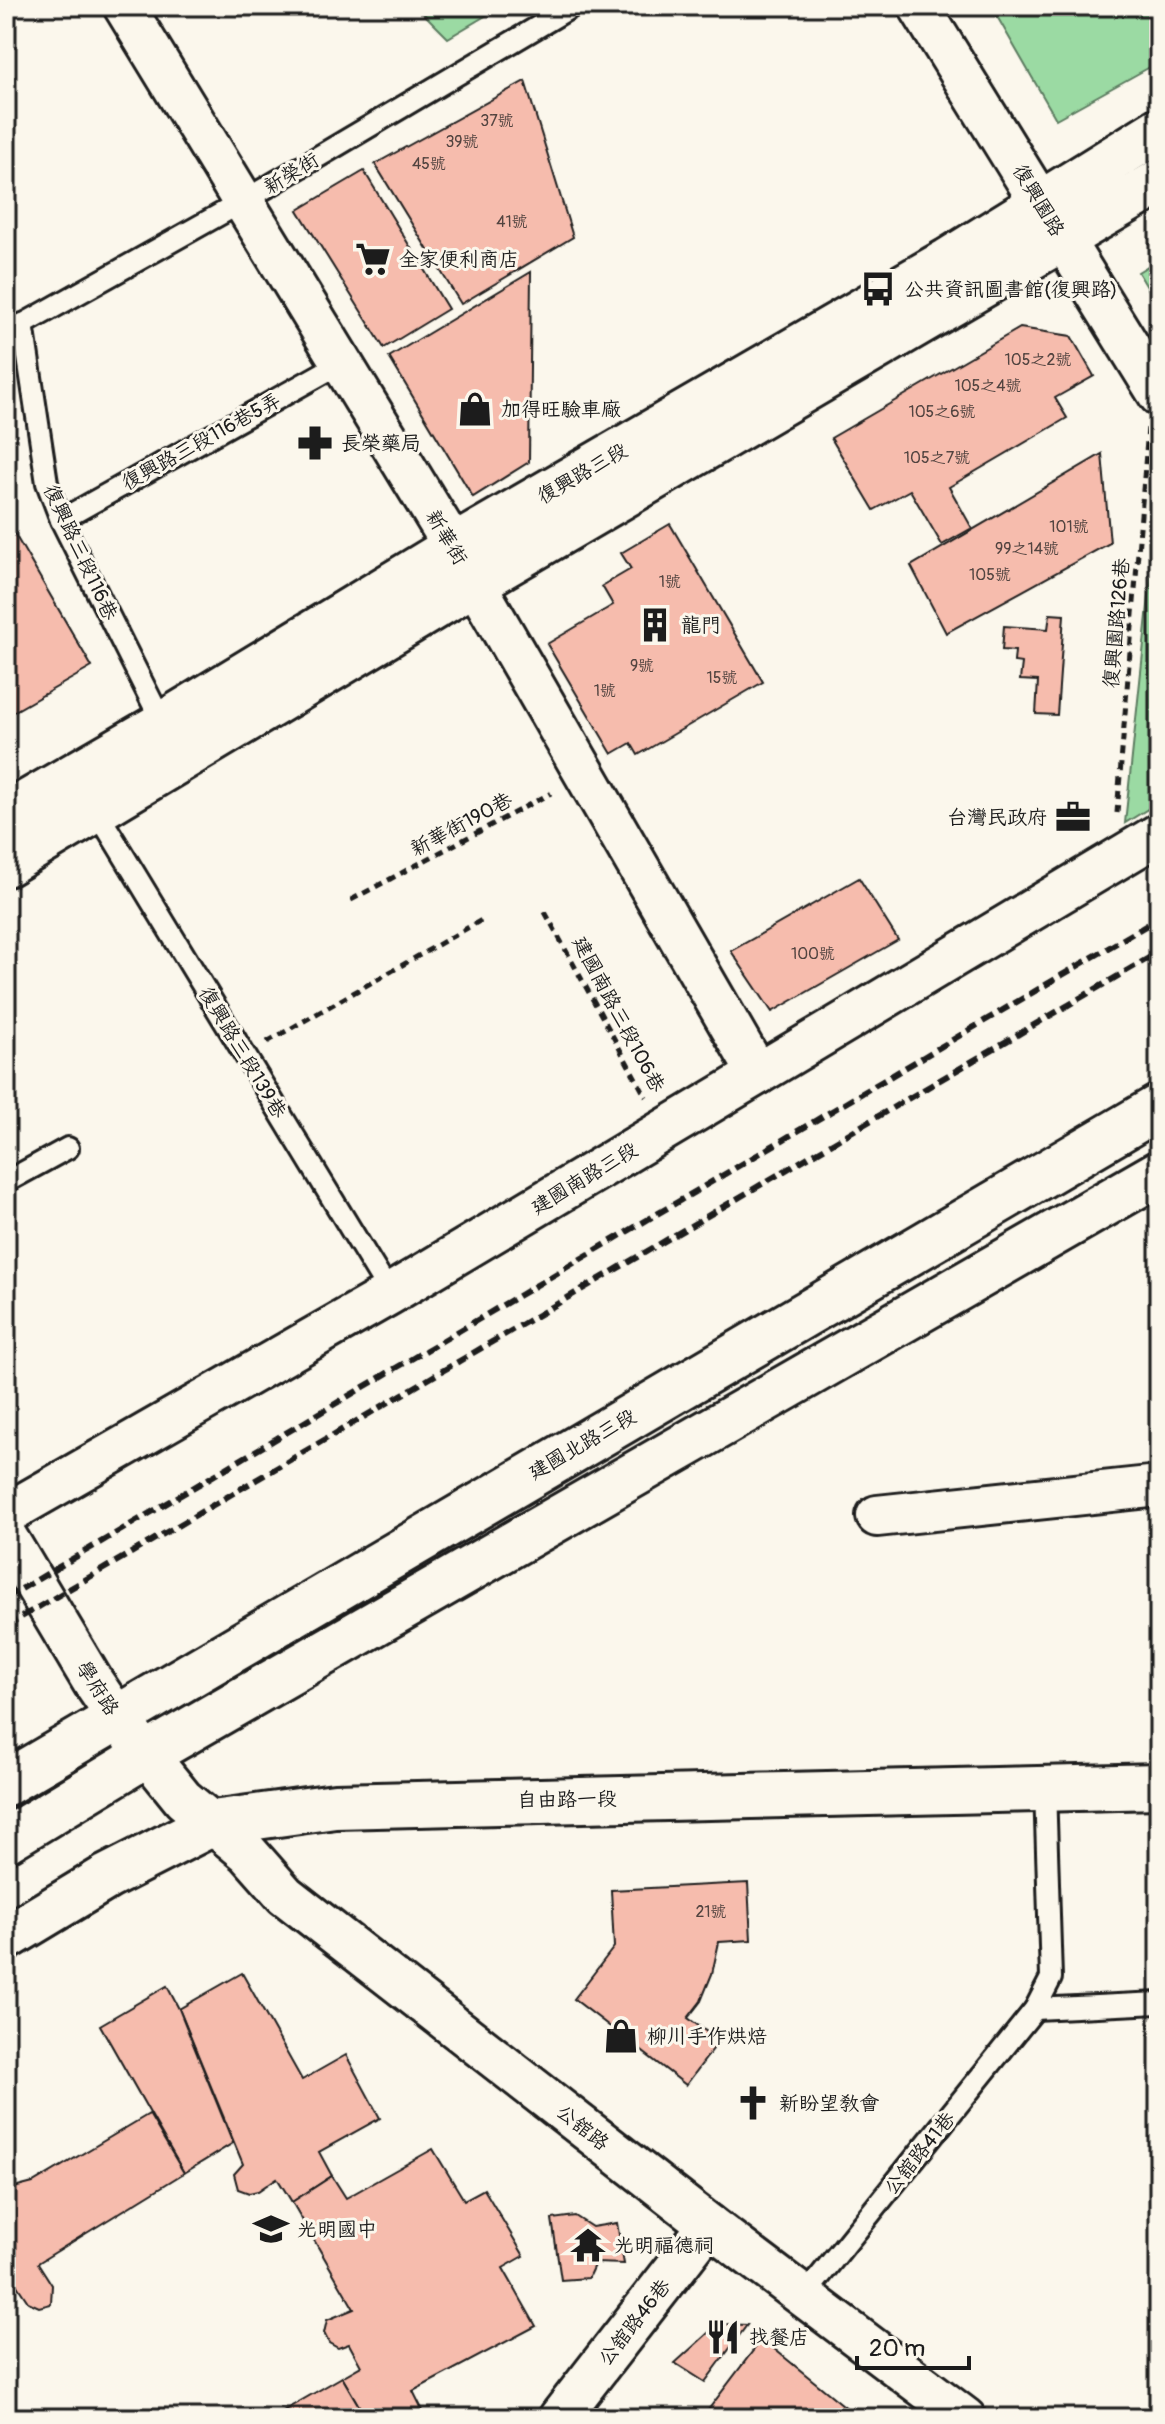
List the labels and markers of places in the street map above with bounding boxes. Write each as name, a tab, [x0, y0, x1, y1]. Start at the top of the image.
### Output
supermarket icon: 全家便利商店	[354, 240, 392, 278]
place label: 全家便利商店	[399, 247, 519, 272]
bus stop icon: 公共資訊圖書館(復興路)	[859, 270, 897, 308]
place label: 公共資訊圖書館(復興路)	[904, 277, 1117, 302]
shop icon: 加得旺驗車廠	[456, 390, 494, 428]
place label: 加得旺驗車廠	[501, 397, 621, 422]
pharmacy icon: 長榮藥局	[296, 424, 334, 462]
place label: 長榮藥局	[341, 431, 421, 456]
building icon: 龍門	[636, 606, 674, 644]
place label: 龍門	[681, 613, 721, 638]
office icon: 台灣民政府	[1054, 798, 1092, 836]
place label: 台灣民政府	[947, 805, 1047, 830]
shop icon: 柳川手作烘焙	[602, 2017, 640, 2055]
place label: 柳川手作烘焙	[647, 2024, 767, 2049]
church icon: 新盼望教會	[734, 2084, 772, 2122]
place label: 新盼望教會	[779, 2091, 880, 2116]
school or university icon: 光明國中	[252, 2210, 290, 2248]
place label: 光明國中	[297, 2217, 377, 2242]
temple icon: 光明福德祠	[569, 2226, 607, 2264]
place label: 光明福德祠	[614, 2233, 714, 2258]
restaurant icon: 找餐店	[704, 2318, 742, 2356]
place label: 找餐店	[749, 2325, 809, 2350]

